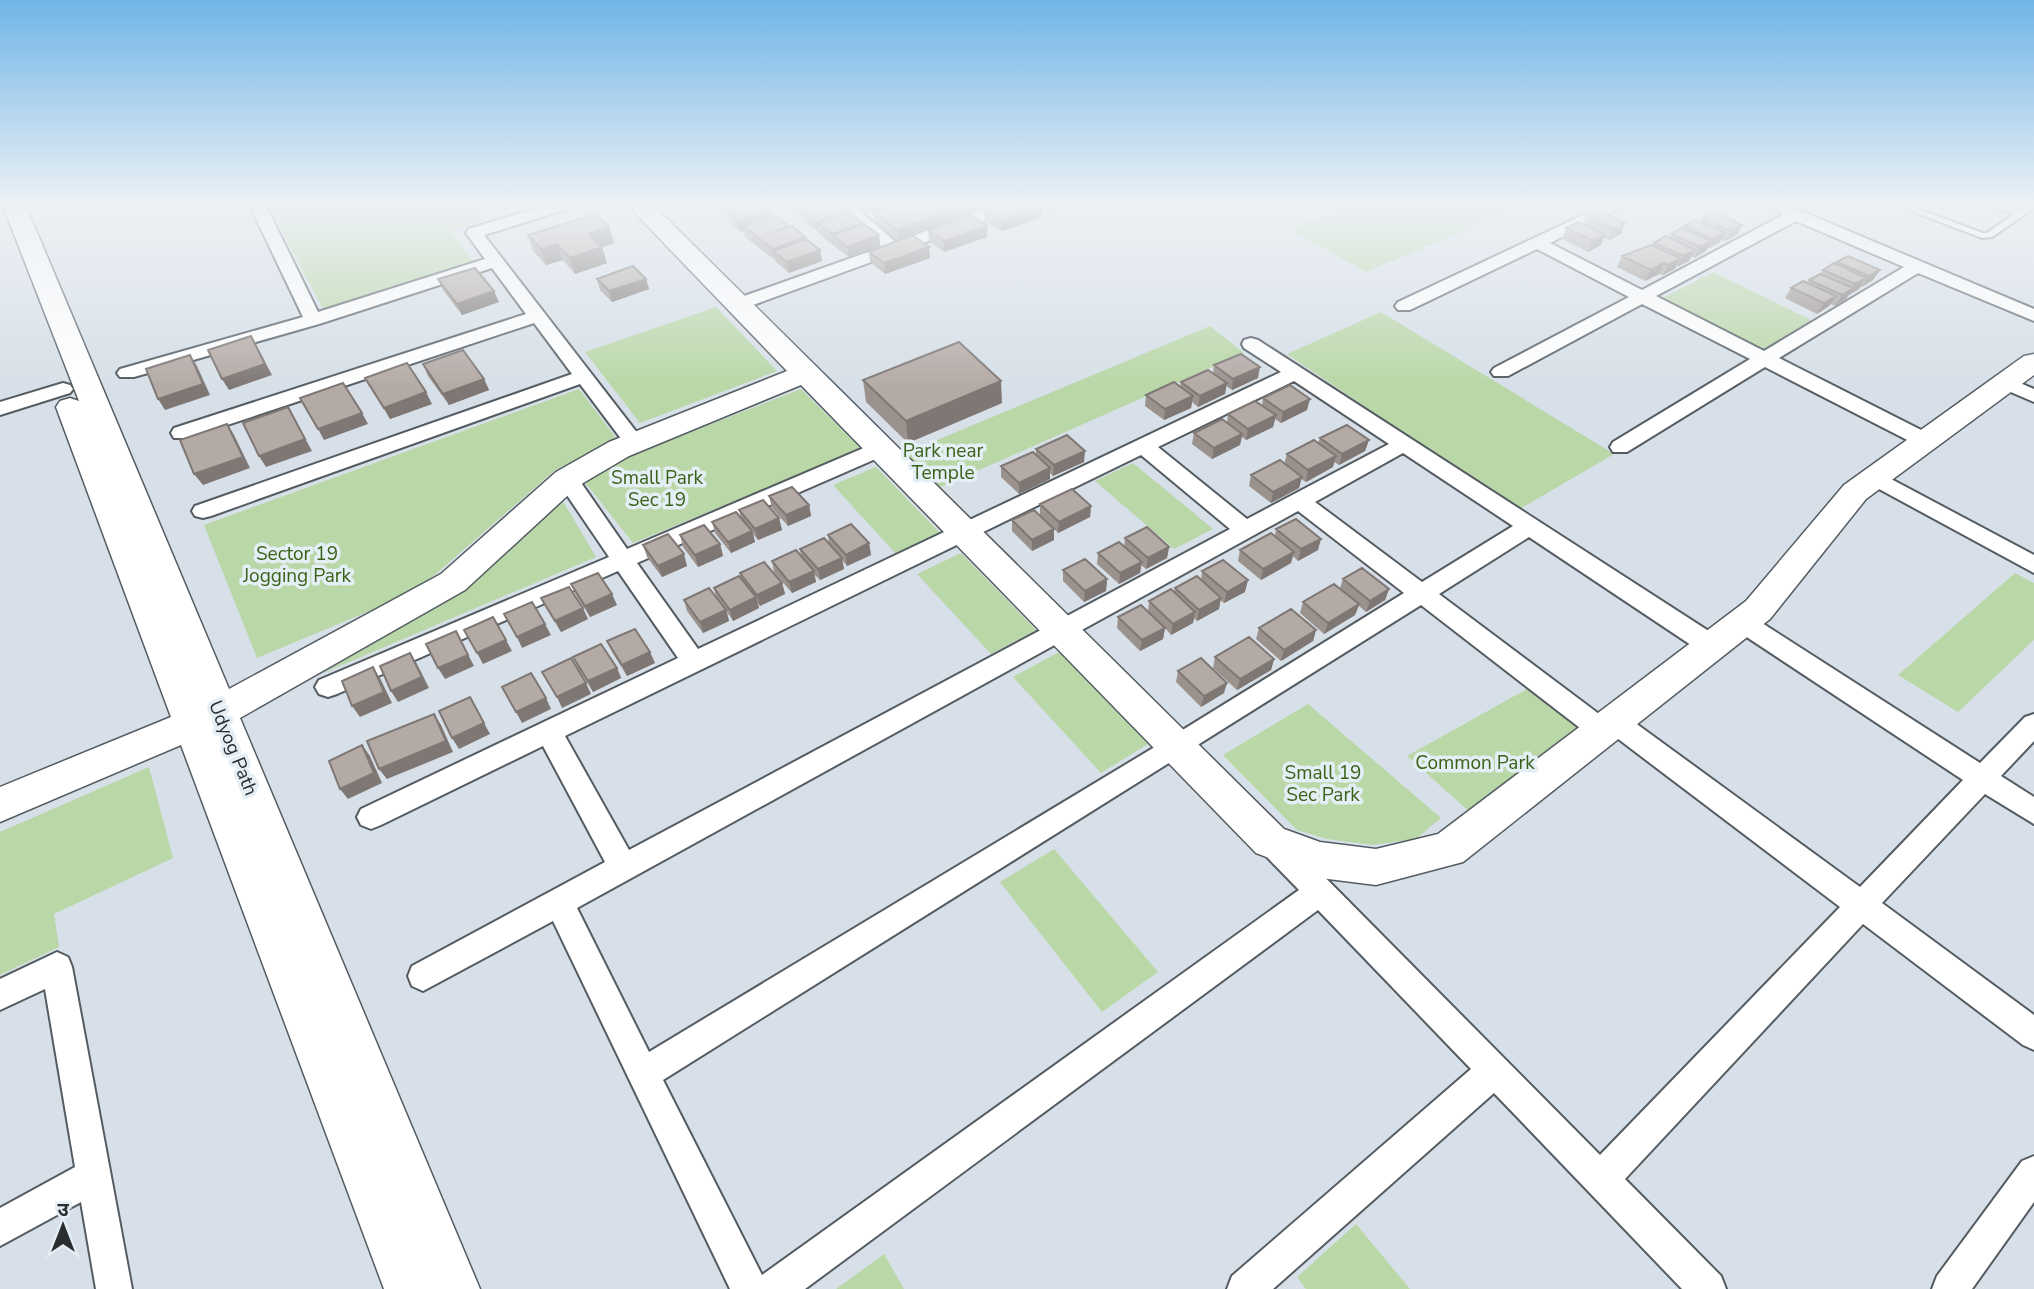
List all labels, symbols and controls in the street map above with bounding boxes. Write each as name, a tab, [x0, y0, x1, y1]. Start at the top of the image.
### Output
park label: Park near Temple	[903, 438, 983, 486]
park label: Small Park Sec 19	[611, 465, 704, 513]
park label: Sector 19 Jogging Park	[242, 541, 352, 589]
street label: Udyog Path	[202, 697, 264, 799]
park label: Common Park	[1415, 750, 1535, 776]
park label: Small 19 Sec Park	[1285, 760, 1361, 808]
north arrow	[28, 1191, 98, 1261]
text: उ	[57, 1197, 69, 1223]

